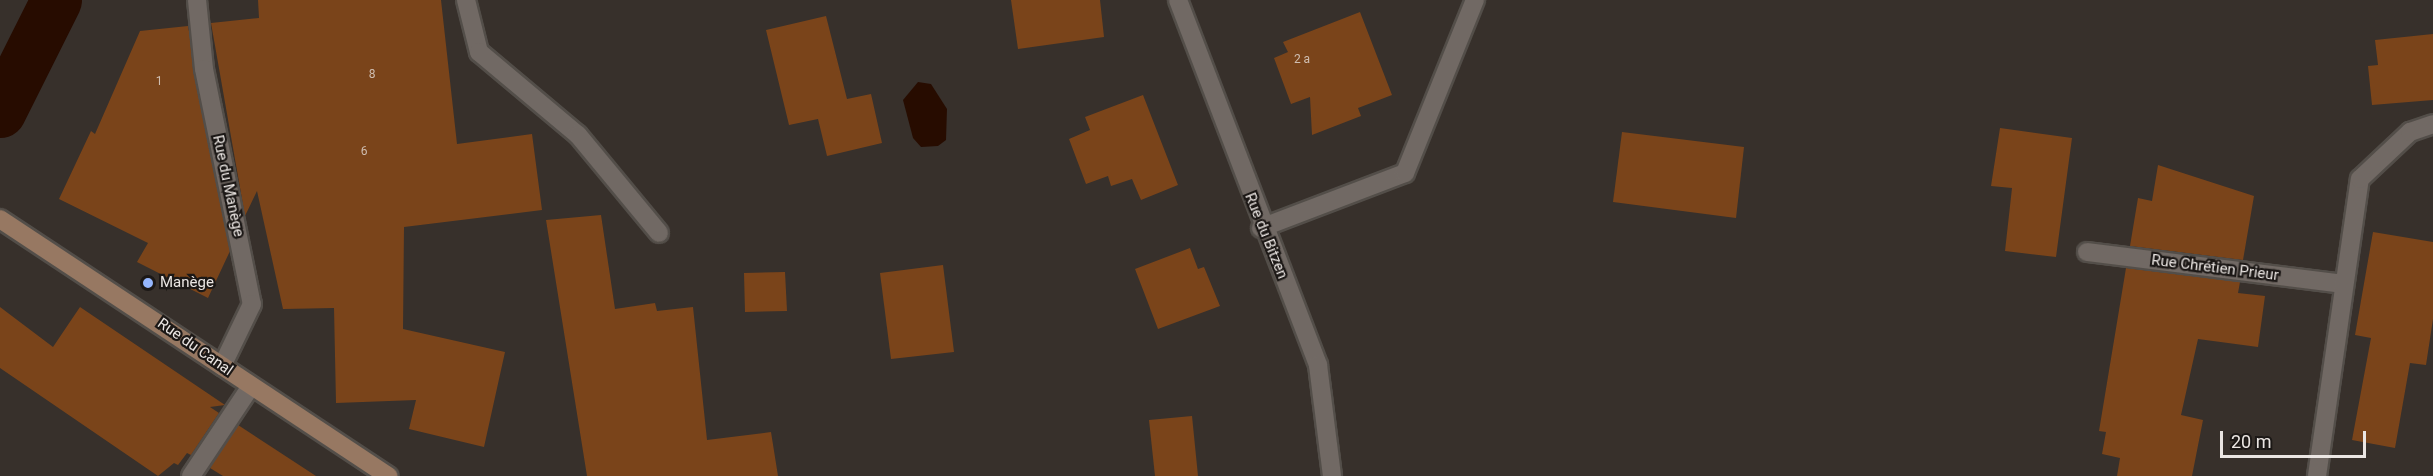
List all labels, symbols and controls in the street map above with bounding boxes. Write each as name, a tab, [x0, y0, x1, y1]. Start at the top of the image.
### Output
house number: 2 a	[1294, 53, 1310, 67]
house number: 8	[369, 68, 375, 82]
house number: 1	[156, 75, 162, 89]
street label: Rue du Manège	[208, 134, 248, 238]
house number: 6	[361, 145, 367, 159]
street label: Rue du Bitzen	[1241, 190, 1291, 282]
street label: Rue Chrétien Prieur	[2150, 251, 2280, 285]
place label: Manège	[160, 274, 214, 292]
marker: Manège	[141, 276, 155, 290]
street label: Rue du Canal	[154, 314, 236, 380]
scale bar	[2223, 419, 2368, 457]
text: 20 m	[2231, 431, 2271, 452]

